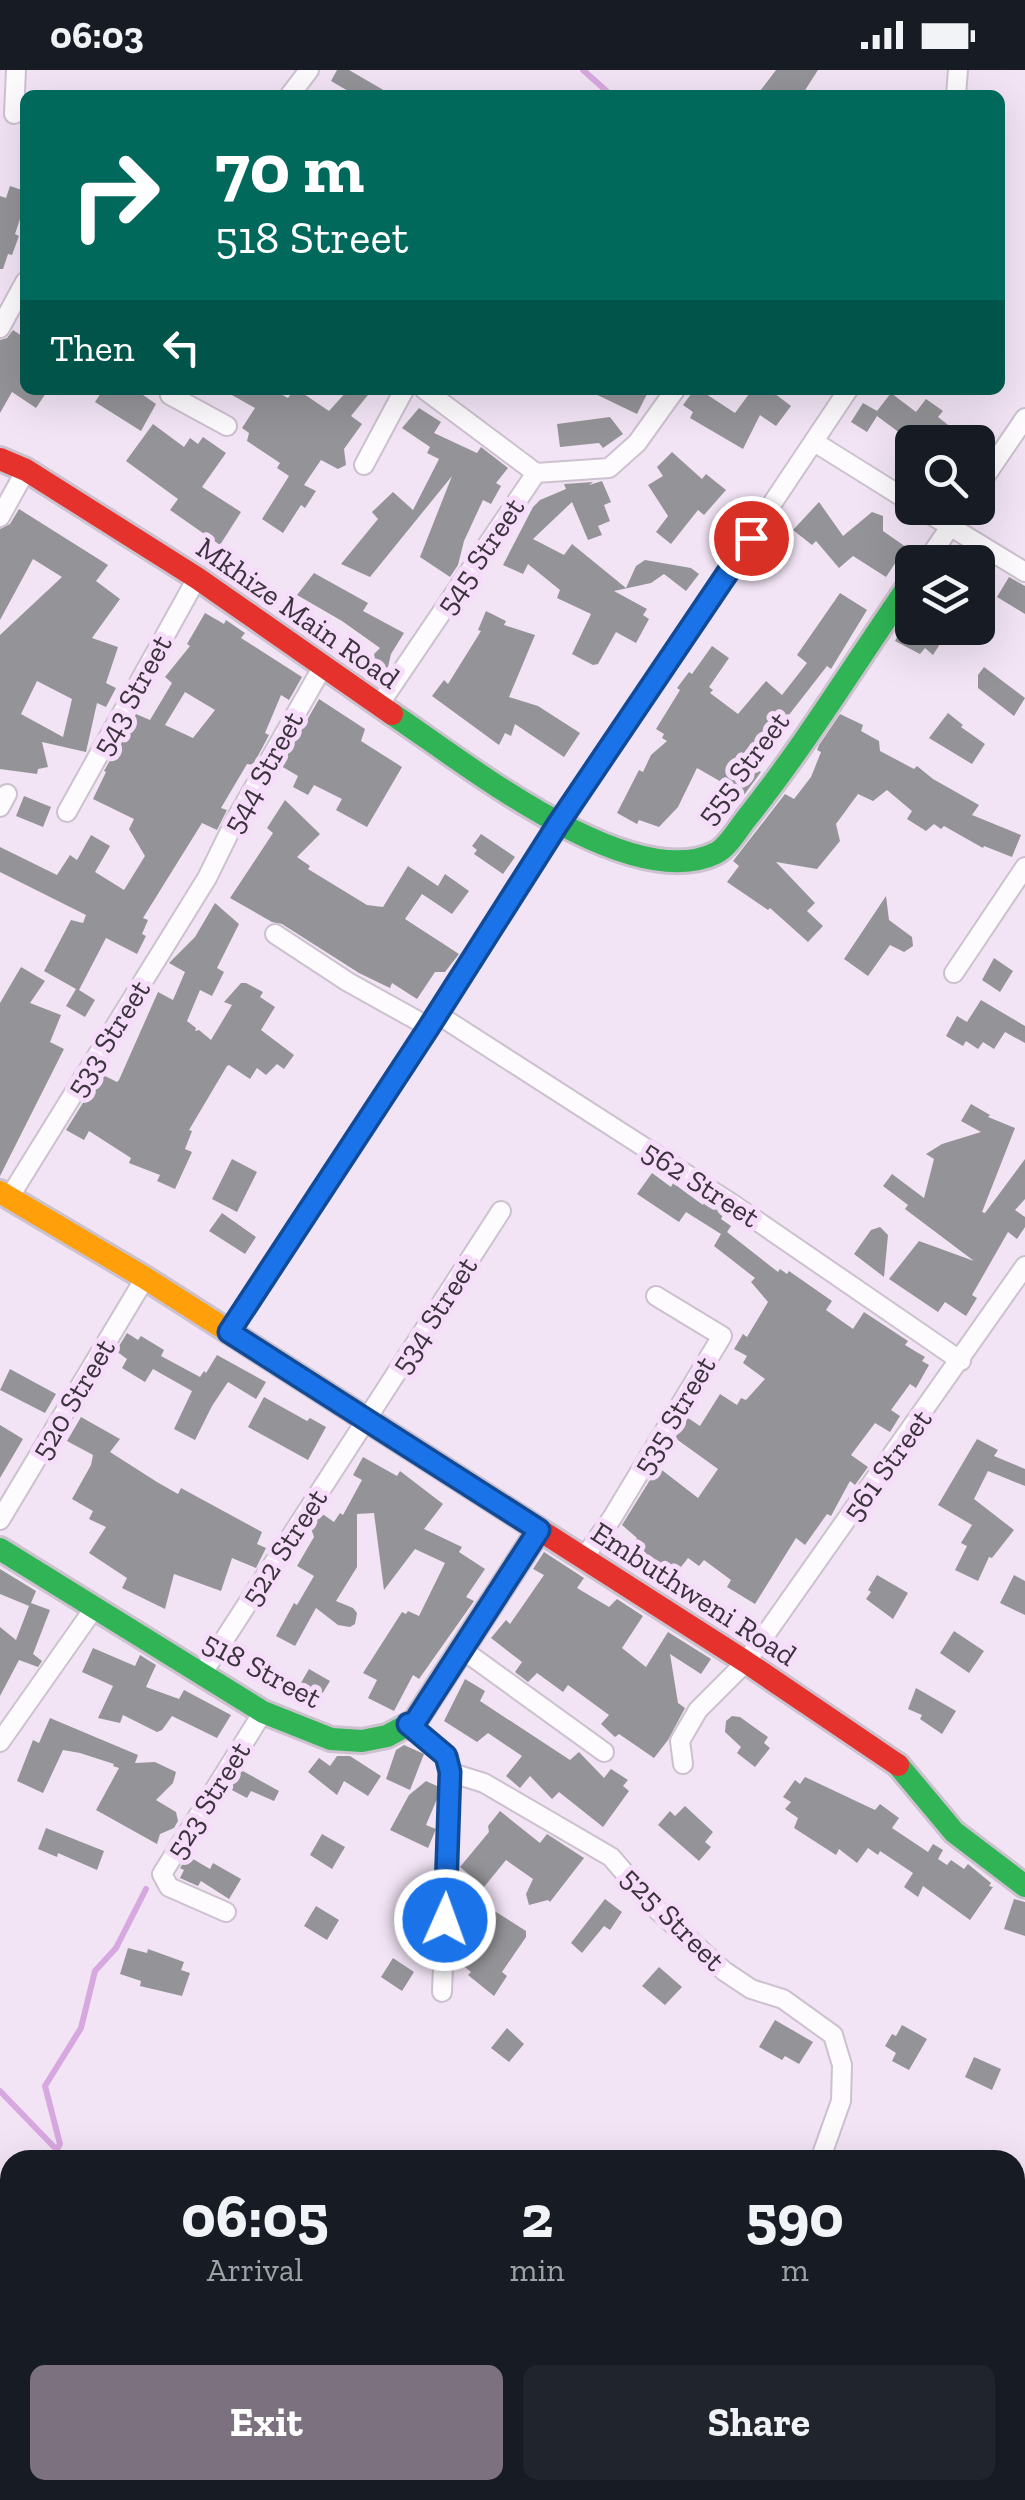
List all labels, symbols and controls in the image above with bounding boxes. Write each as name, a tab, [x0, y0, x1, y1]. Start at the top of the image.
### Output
text: 06:03	[50, 12, 144, 58]
text: 70 m	[215, 126, 364, 210]
icon: right	[50, 130, 180, 260]
text: 518 Street	[215, 211, 408, 265]
icon: left	[154, 320, 209, 375]
text: Then	[50, 325, 134, 371]
map controls	[895, 425, 995, 645]
button: search	[895, 425, 995, 525]
street label: 545 Street	[428, 491, 532, 621]
pin	[709, 496, 794, 581]
icon: arrive	[724, 511, 779, 566]
street label: Mkhize Main Road	[190, 530, 407, 697]
button: layers	[895, 545, 995, 645]
street label: 543 Street	[84, 629, 180, 761]
street label: 555 Street	[689, 704, 797, 832]
street label: 544 Street	[215, 705, 311, 839]
street label: 533 Street	[58, 973, 158, 1103]
street label: 562 Street	[636, 1133, 766, 1235]
street label: 534 Street	[383, 1250, 485, 1380]
street label: 520 Street	[23, 1332, 123, 1466]
street label: 535 Street	[625, 1349, 723, 1481]
street label: 561 Street	[835, 1402, 939, 1528]
street label: 522 Street	[233, 1482, 335, 1612]
street label: Embuthweni Road	[585, 1514, 804, 1674]
street label: 518 Street	[197, 1624, 327, 1716]
street label: 523 Street	[158, 1735, 258, 1865]
street label: 525 Street	[614, 1860, 732, 1978]
position arrow	[393, 1868, 497, 1972]
text: 06:05	[181, 2180, 329, 2252]
text: 2	[521, 2180, 553, 2252]
text: 590	[746, 2180, 844, 2252]
text: Arrival	[207, 2251, 303, 2289]
text: min	[510, 2251, 565, 2289]
text: m	[781, 2251, 809, 2289]
button: Exit	[30, 2365, 503, 2480]
button: Share	[523, 2365, 995, 2480]

